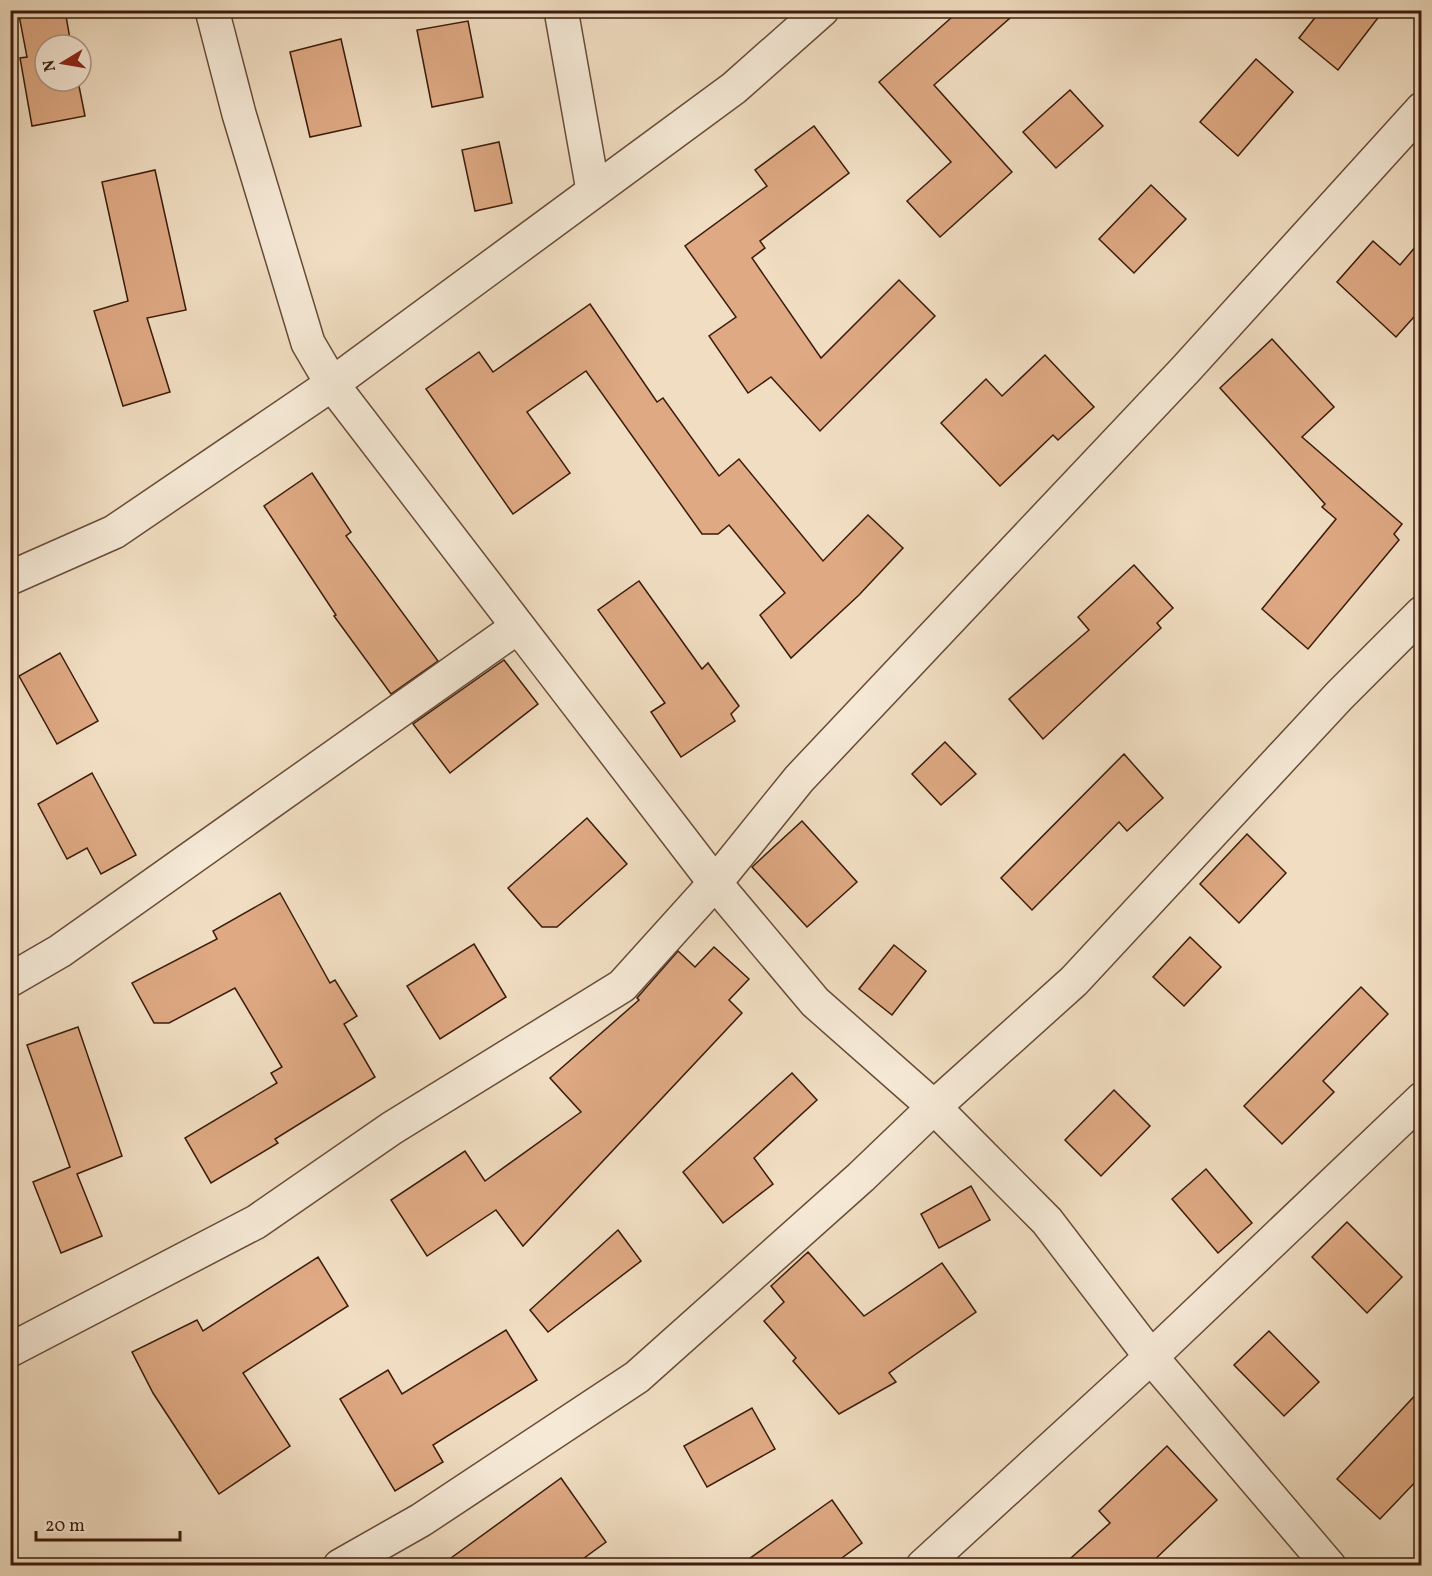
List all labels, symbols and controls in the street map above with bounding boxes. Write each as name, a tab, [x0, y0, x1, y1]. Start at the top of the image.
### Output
north arrow	[33, 33, 93, 93]
text: N	[38, 57, 62, 73]
scale bar	[36, 1504, 180, 1542]
text: 20 m	[45, 1514, 85, 1539]

